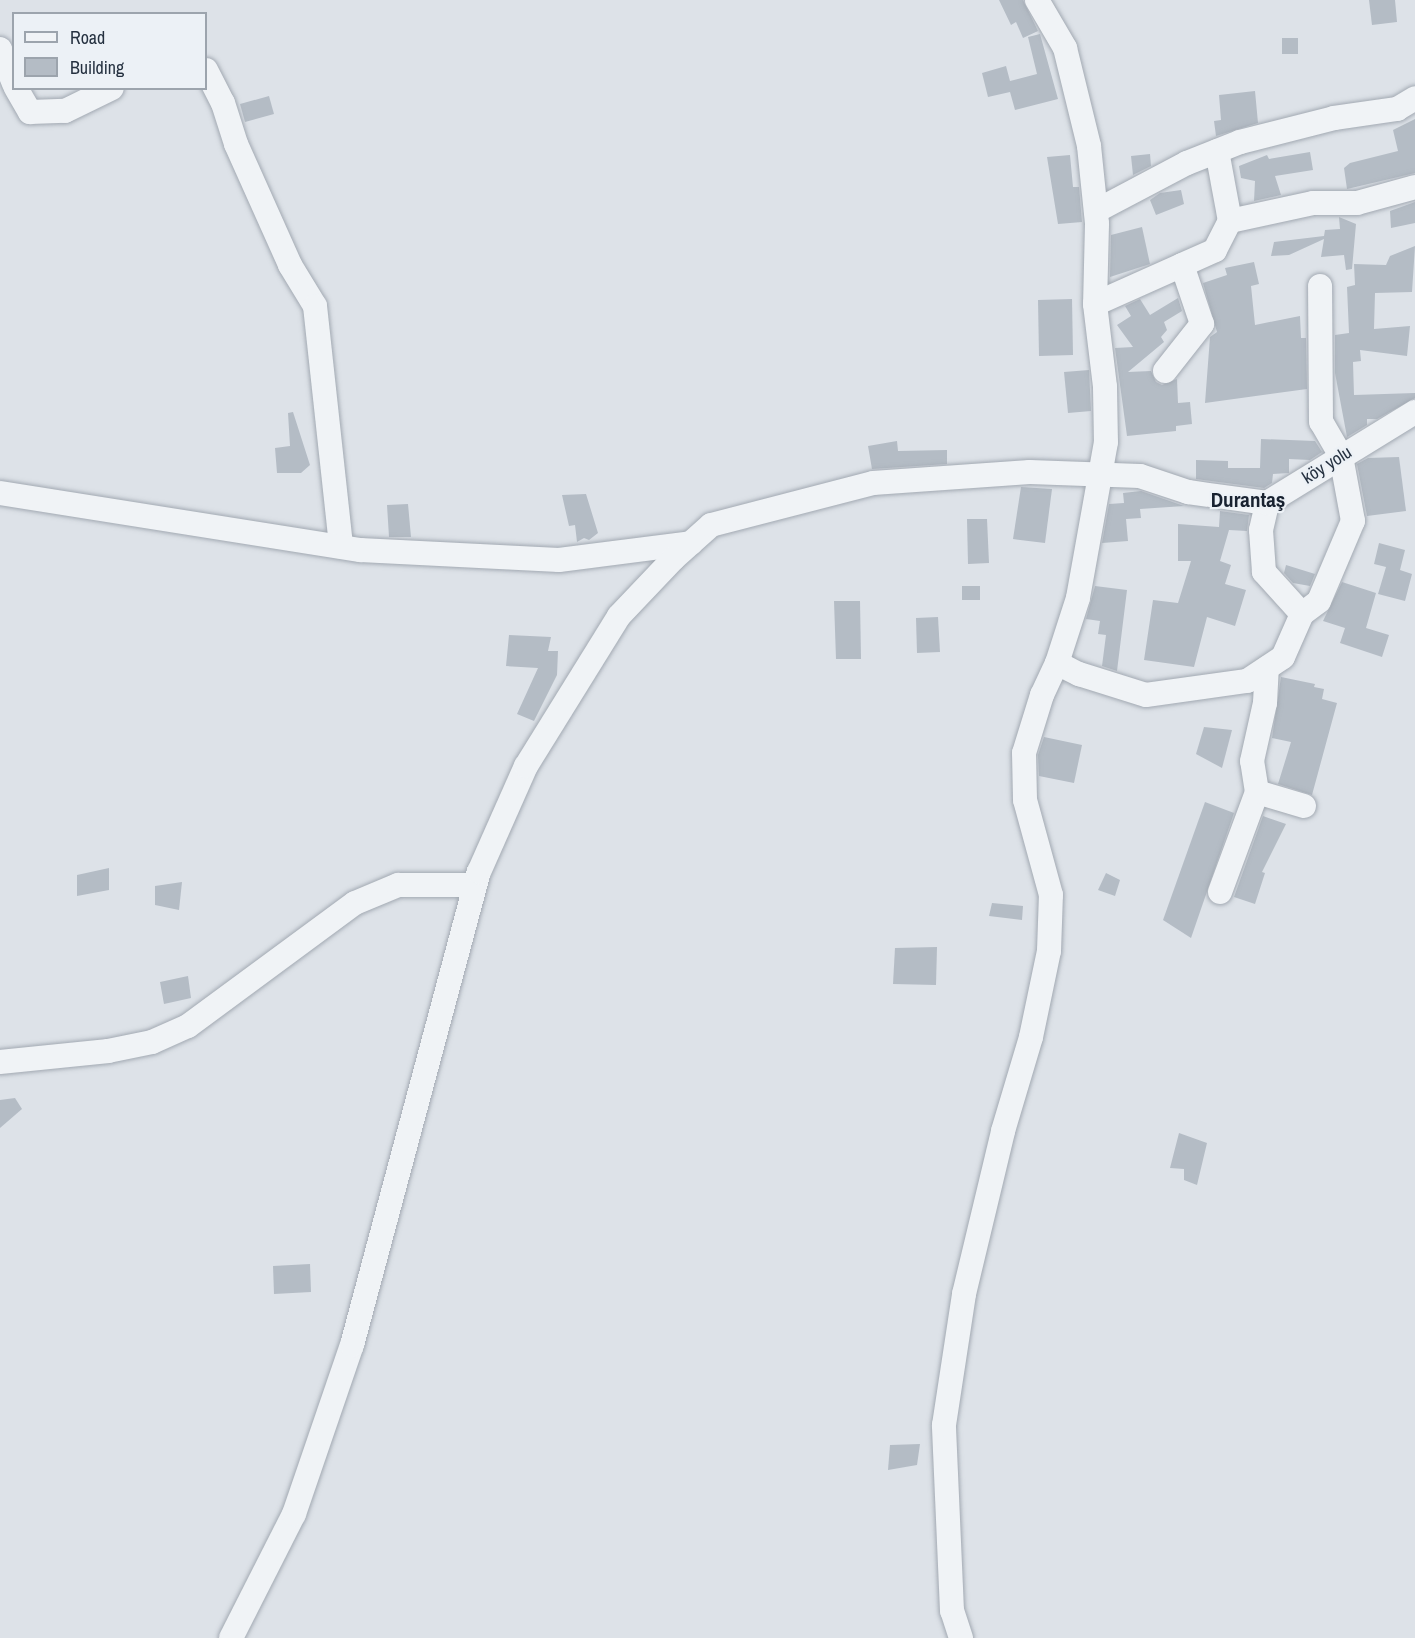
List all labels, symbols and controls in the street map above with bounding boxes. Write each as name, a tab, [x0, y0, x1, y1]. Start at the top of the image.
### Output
legend	[12, 12, 207, 90]
text: Road	[70, 25, 105, 50]
text: Building	[70, 55, 124, 80]
street label: köy yolu	[1298, 441, 1356, 489]
district label: Durantaş	[1211, 487, 1285, 513]

